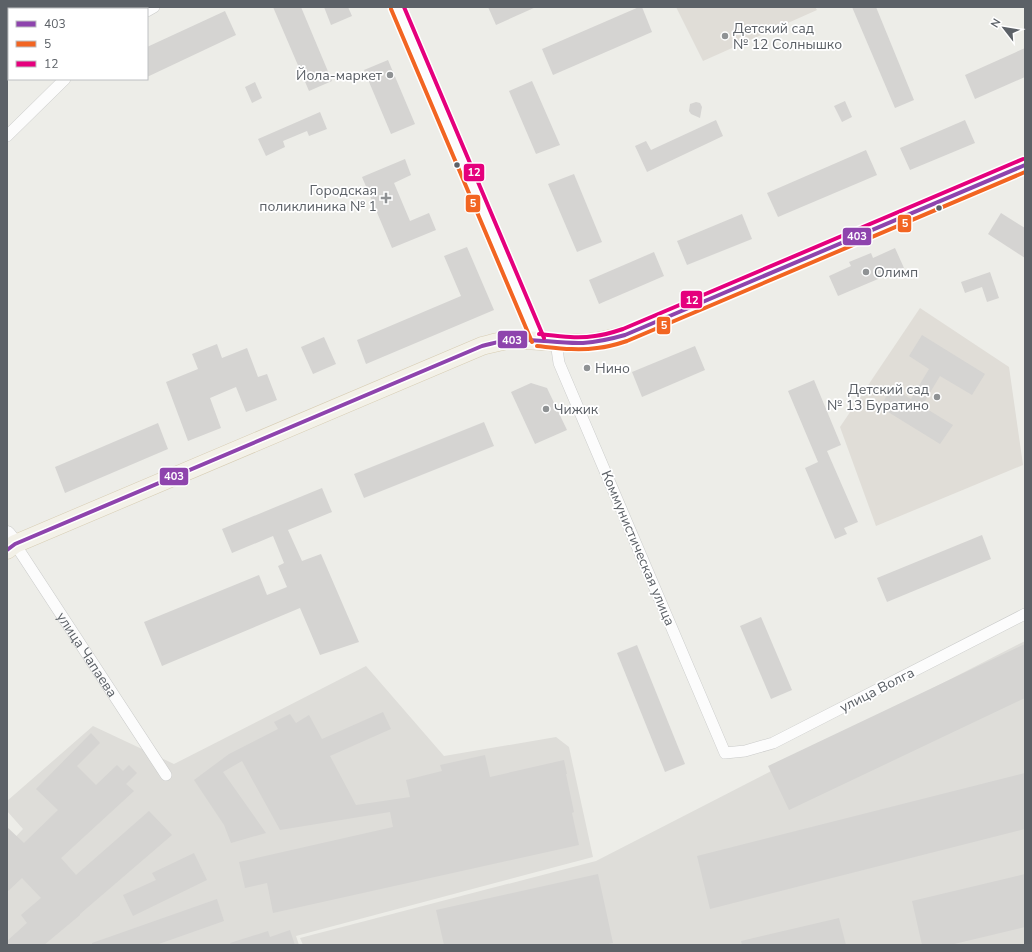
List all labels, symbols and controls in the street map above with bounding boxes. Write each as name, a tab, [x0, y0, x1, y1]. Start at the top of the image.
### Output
legend	[8, 8, 148, 80]
north arrow	[984, 8, 1024, 48]
text: 403	[44, 16, 66, 32]
text: N	[987, 16, 1004, 30]
place label: Детский сад № 12 Солнышко	[733, 19, 842, 54]
marker: Детский сад № 12 Солнышко	[720, 31, 730, 41]
text: 5	[44, 36, 51, 52]
text: 12	[44, 56, 58, 72]
place label: Йола-маркет	[296, 66, 383, 85]
marker: Йола-маркет	[385, 70, 395, 80]
unlabelled marker	[452, 160, 462, 170]
line badge: 12	[463, 163, 485, 182]
text: 12	[467, 165, 481, 180]
place label: Городская поликлиника № 1	[259, 181, 377, 216]
marker: Городская поликлиника № 1	[380, 192, 392, 204]
line badge: 5	[465, 194, 481, 213]
text: 5	[470, 196, 477, 211]
unlabelled marker	[934, 203, 944, 213]
line badge: 5	[897, 214, 912, 233]
text: 5	[902, 216, 909, 231]
line badge: 403	[842, 227, 872, 246]
text: 403	[847, 229, 867, 244]
place label: Олимп	[874, 263, 918, 282]
marker: Олимп	[861, 267, 871, 277]
line badge: 12	[680, 290, 703, 309]
text: 12	[685, 293, 699, 308]
line badge: 5	[656, 316, 671, 335]
text: 5	[661, 318, 668, 333]
line badge: 403	[497, 330, 528, 349]
text: 403	[502, 333, 522, 348]
place label: Нино	[595, 359, 630, 378]
marker: Нино	[582, 363, 592, 373]
place label: Детский сад № 13 Буратино	[827, 380, 929, 415]
marker: Детский сад № 13 Буратино	[932, 392, 942, 402]
place label: Чижик	[554, 400, 599, 419]
marker: Чижик	[541, 404, 551, 414]
line badge: 403	[159, 467, 189, 486]
street label: Коммунистическая улица	[597, 467, 679, 629]
text: 403	[164, 469, 184, 484]
street label: улица Чапаева	[52, 608, 122, 701]
street label: улица Волга	[836, 663, 918, 717]

